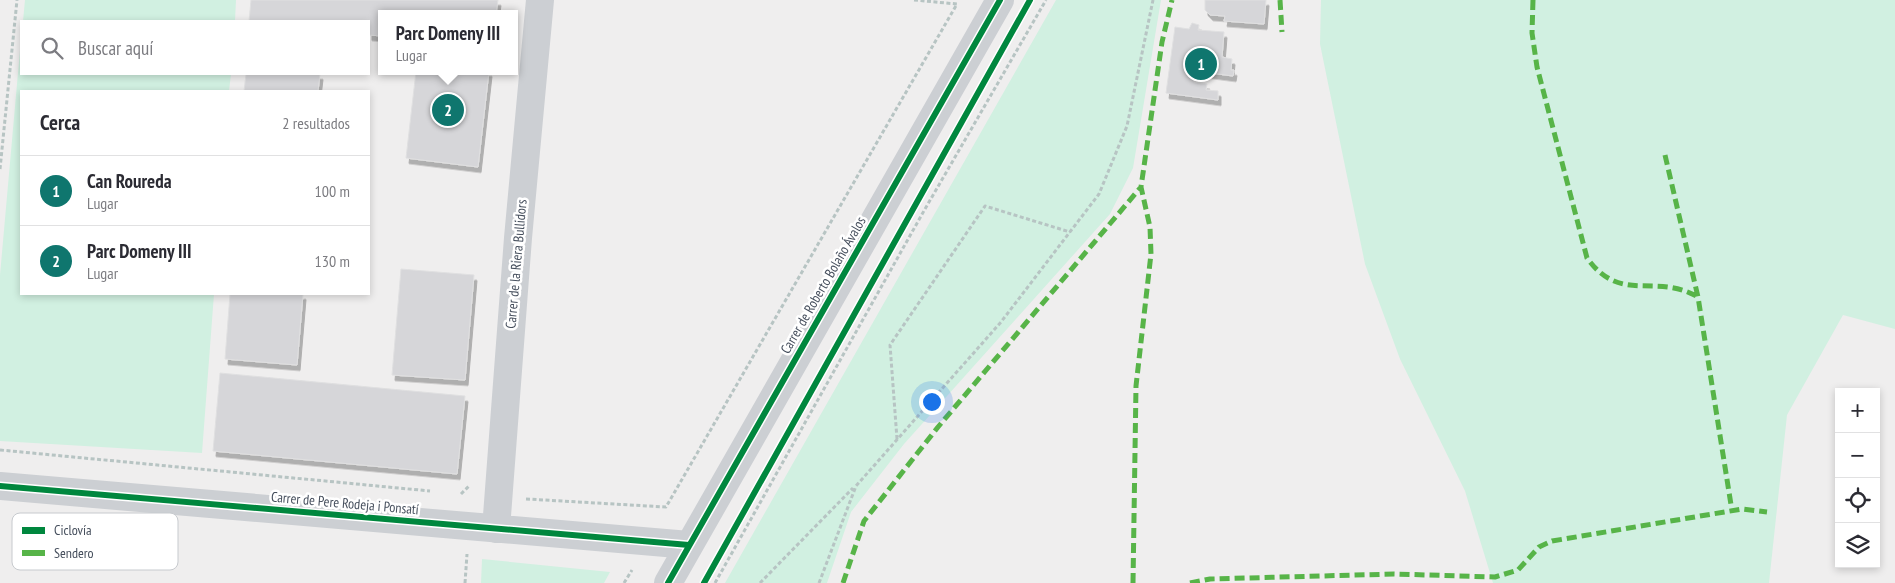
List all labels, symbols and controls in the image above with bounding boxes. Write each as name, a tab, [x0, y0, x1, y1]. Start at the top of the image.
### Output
popup	[378, 10, 518, 75]
search box	[20, 20, 370, 75]
text: Parc Domeny III	[396, 21, 500, 45]
icon: search	[38, 34, 66, 62]
text: Buscar aquí	[78, 36, 153, 60]
text: Lugar	[396, 45, 427, 65]
pin: 1	[1185, 45, 1217, 83]
pin: 2	[432, 91, 464, 129]
text: Cerca	[40, 109, 80, 136]
text: 2 resultados	[282, 113, 350, 133]
text: Can Roureda	[87, 169, 172, 193]
text: 1	[52, 181, 60, 201]
text: 100 m	[315, 181, 350, 201]
text: Lugar	[87, 193, 118, 213]
street label: Carrer de la Riera Bullidors	[501, 198, 531, 329]
street label: Carrer de Roberto Bolaño Ávalos	[776, 213, 870, 357]
text: Parc Domeny III	[87, 239, 192, 263]
text: 2	[52, 251, 60, 271]
text: 130 m	[315, 251, 350, 271]
text: Lugar	[87, 263, 118, 283]
map controls	[1835, 388, 1880, 568]
button: +	[1835, 388, 1880, 433]
your location	[919, 389, 945, 415]
button: −	[1835, 433, 1880, 478]
button: locate	[1835, 478, 1880, 523]
street label: Carrer de Pere Rodeja i Ponsatí	[270, 488, 420, 518]
legend	[12, 513, 178, 570]
text: Ciclovía	[54, 521, 92, 539]
button: layers	[1835, 523, 1880, 568]
text: Sendero	[54, 544, 94, 562]

